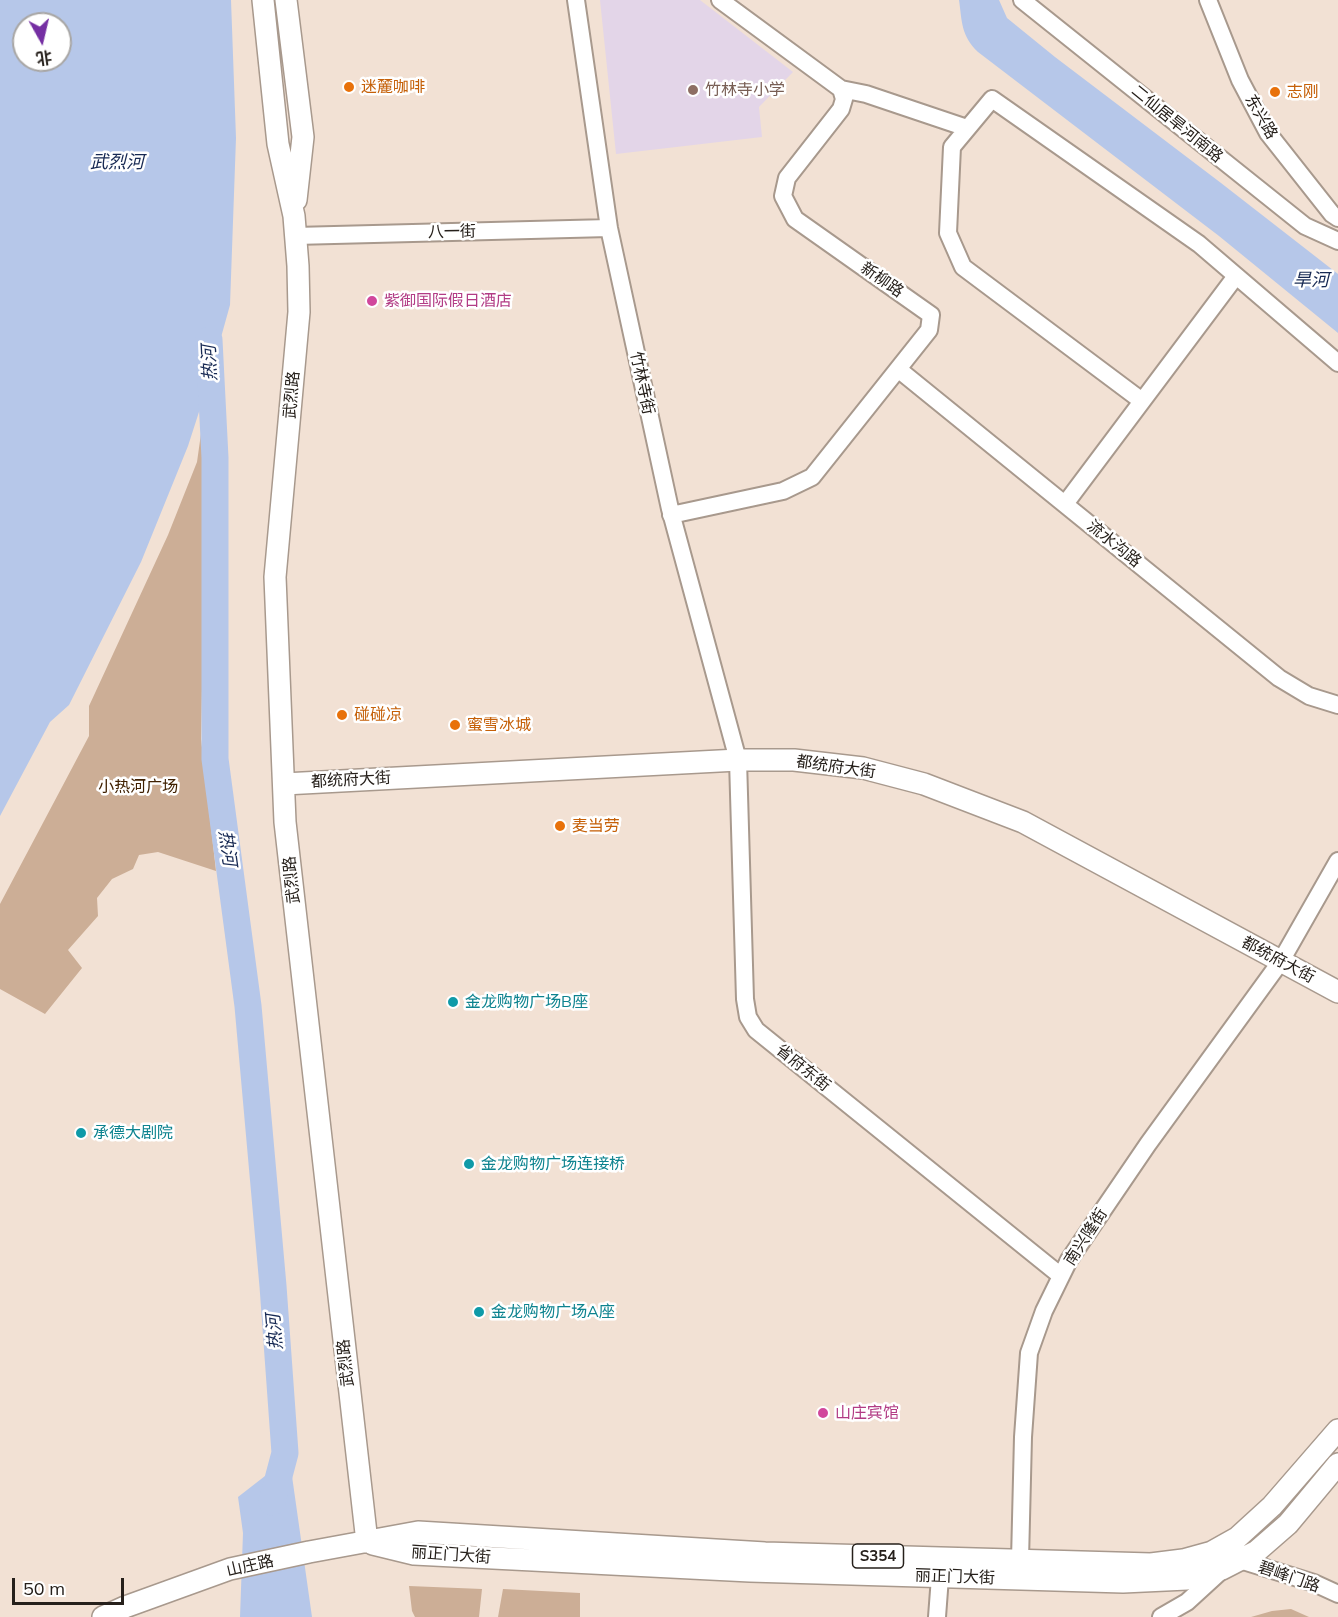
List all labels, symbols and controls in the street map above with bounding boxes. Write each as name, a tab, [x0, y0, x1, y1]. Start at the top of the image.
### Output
north arrow	[12, 12, 72, 72]
text: 北	[35, 47, 54, 69]
place label: 迷麓咖啡	[361, 77, 425, 97]
marker: 迷麓咖啡	[342, 80, 356, 94]
place label: 竹林寺小学	[705, 80, 785, 100]
street label: 二仙居旱河南路	[1127, 81, 1227, 167]
place label: 志刚	[1287, 82, 1319, 102]
marker: 竹林寺小学	[686, 83, 700, 97]
marker: 志刚	[1268, 85, 1282, 99]
street label: 东兴路	[1241, 91, 1281, 143]
water label: 武烈河	[90, 152, 144, 174]
street label: 八一街	[428, 222, 476, 242]
street label: 新柳路	[857, 258, 907, 302]
water label: 旱河	[1293, 270, 1329, 292]
place label: 紫御国际假日酒店	[384, 291, 512, 311]
marker: 紫御国际假日酒店	[365, 294, 379, 308]
water label: 热河	[198, 344, 222, 382]
street label: 竹林寺街	[626, 350, 658, 416]
street label: 武烈路	[280, 370, 304, 420]
street label: 流水沟路	[1083, 516, 1145, 572]
place label: 碰碰凉	[354, 705, 402, 725]
marker: 碰碰凉	[335, 708, 349, 722]
place label: 蜜雪冰城	[467, 715, 531, 735]
marker: 蜜雪冰城	[448, 718, 462, 732]
street label: 都统府大街	[795, 752, 877, 782]
street label: 都统府大街	[311, 768, 391, 792]
park label: 小热河广场	[98, 777, 178, 797]
place label: 麦当劳	[572, 816, 620, 836]
marker: 麦当劳	[553, 819, 567, 833]
water label: 热河	[214, 829, 240, 867]
street label: 武烈路	[280, 855, 304, 905]
street label: 都统府大街	[1238, 933, 1318, 987]
place label: 金龙购物广场B座	[465, 992, 588, 1012]
marker: 金龙购物广场B座	[446, 995, 460, 1009]
street label: 省府东街	[772, 1040, 834, 1096]
place label: 承德大剧院	[93, 1123, 173, 1143]
marker: 承德大剧院	[74, 1126, 88, 1140]
place label: 金龙购物广场连接桥	[481, 1154, 625, 1174]
marker: 金龙购物广场连接桥	[462, 1157, 476, 1171]
street label: 南兴隆街	[1061, 1205, 1111, 1269]
place label: 金龙购物广场A座	[491, 1302, 615, 1322]
marker: 金龙购物广场A座	[472, 1305, 486, 1319]
water label: 热河	[263, 1313, 287, 1351]
street label: 武烈路	[334, 1338, 358, 1388]
place label: 山庄宾馆	[835, 1403, 899, 1423]
marker: 山庄宾馆	[816, 1406, 830, 1420]
street label: 丽正门大街	[410, 1543, 492, 1567]
road number: S354	[852, 1544, 904, 1568]
street label: 山庄路	[224, 1551, 276, 1581]
street label: 碧峰门路	[1256, 1558, 1322, 1596]
scale bar	[15, 1566, 128, 1604]
street label: 丽正门大街	[915, 1566, 995, 1588]
text: 50 m	[23, 1577, 65, 1600]

